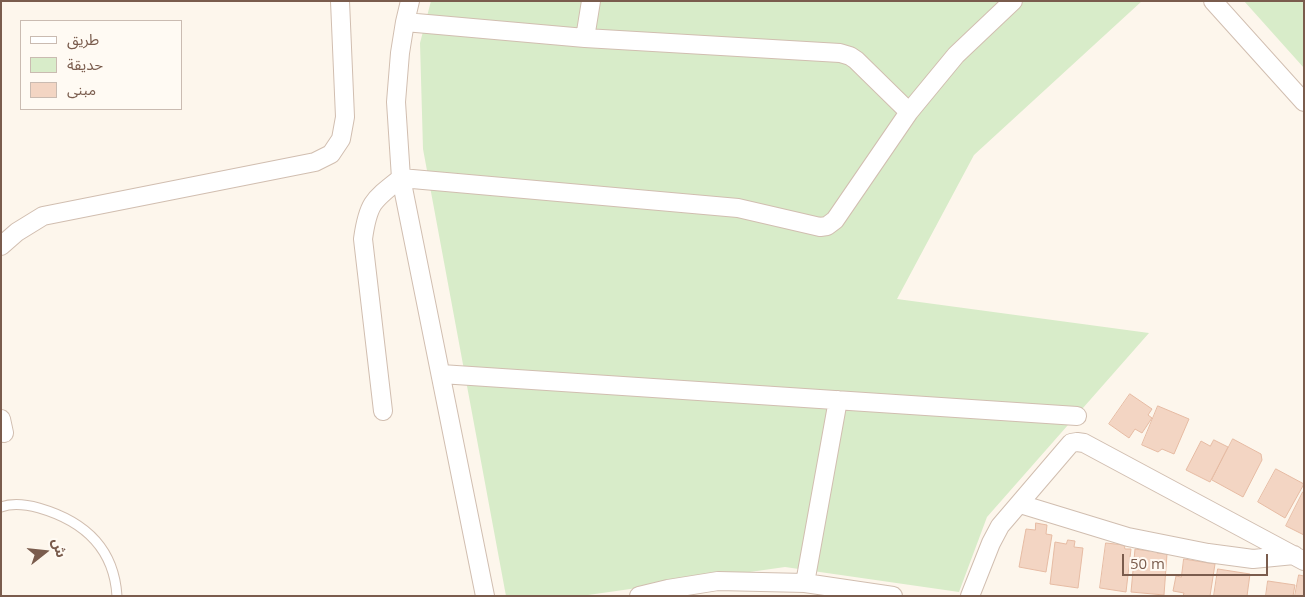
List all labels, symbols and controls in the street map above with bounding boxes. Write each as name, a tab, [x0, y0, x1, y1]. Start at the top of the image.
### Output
legend	[20, 20, 182, 110]
text: طريق	[67, 29, 99, 49]
text: حديقة	[67, 54, 103, 74]
text: مبنى	[67, 79, 96, 99]
north arrow	[20, 527, 70, 577]
text: ش	[48, 536, 72, 560]
scale bar	[1125, 544, 1271, 576]
text: 50 m	[1130, 553, 1165, 573]

